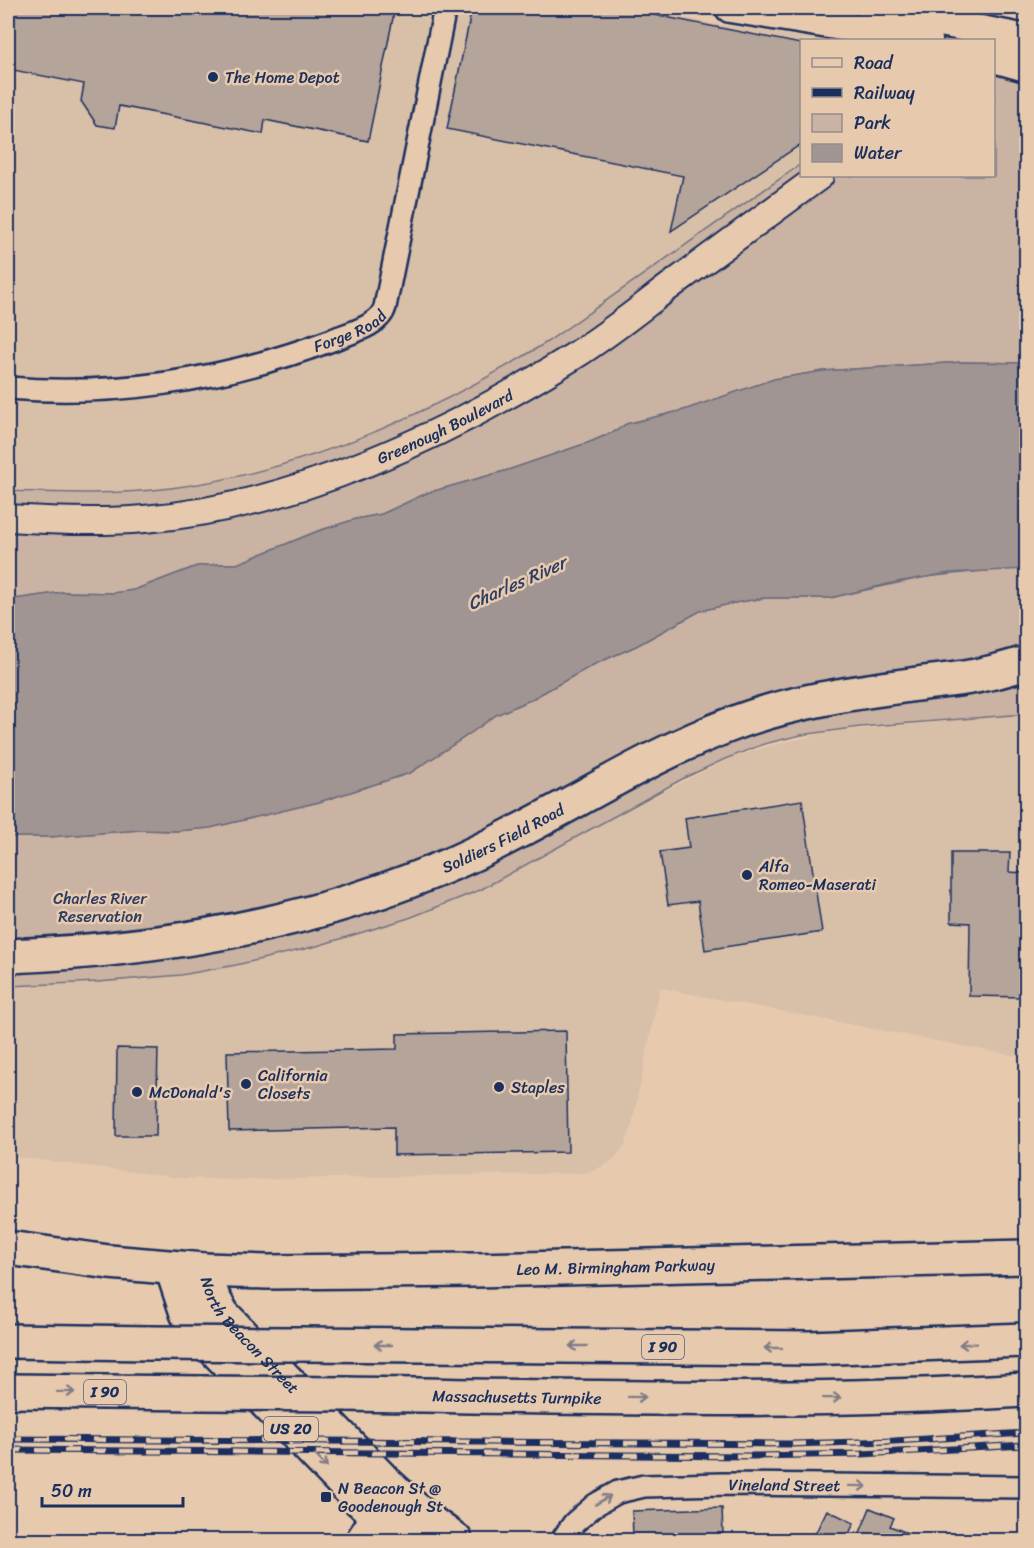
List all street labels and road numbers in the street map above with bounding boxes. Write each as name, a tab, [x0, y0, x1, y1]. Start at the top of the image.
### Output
street label: Forge Road	[309, 302, 396, 361]
street label: Greenough Boulevard	[372, 380, 520, 472]
street label: Soldiers Field Road	[437, 795, 571, 881]
street label: Leo M. Birmingham Parkway	[516, 1250, 716, 1284]
street label: North Beacon Street	[192, 1273, 306, 1401]
road number: I 90	[642, 1335, 684, 1359]
road number: I 90	[84, 1380, 126, 1404]
street label: Massachusetts Turnpike	[432, 1381, 602, 1413]
road number: US 20	[264, 1417, 318, 1441]
street label: Vineland Street	[728, 1470, 840, 1500]

